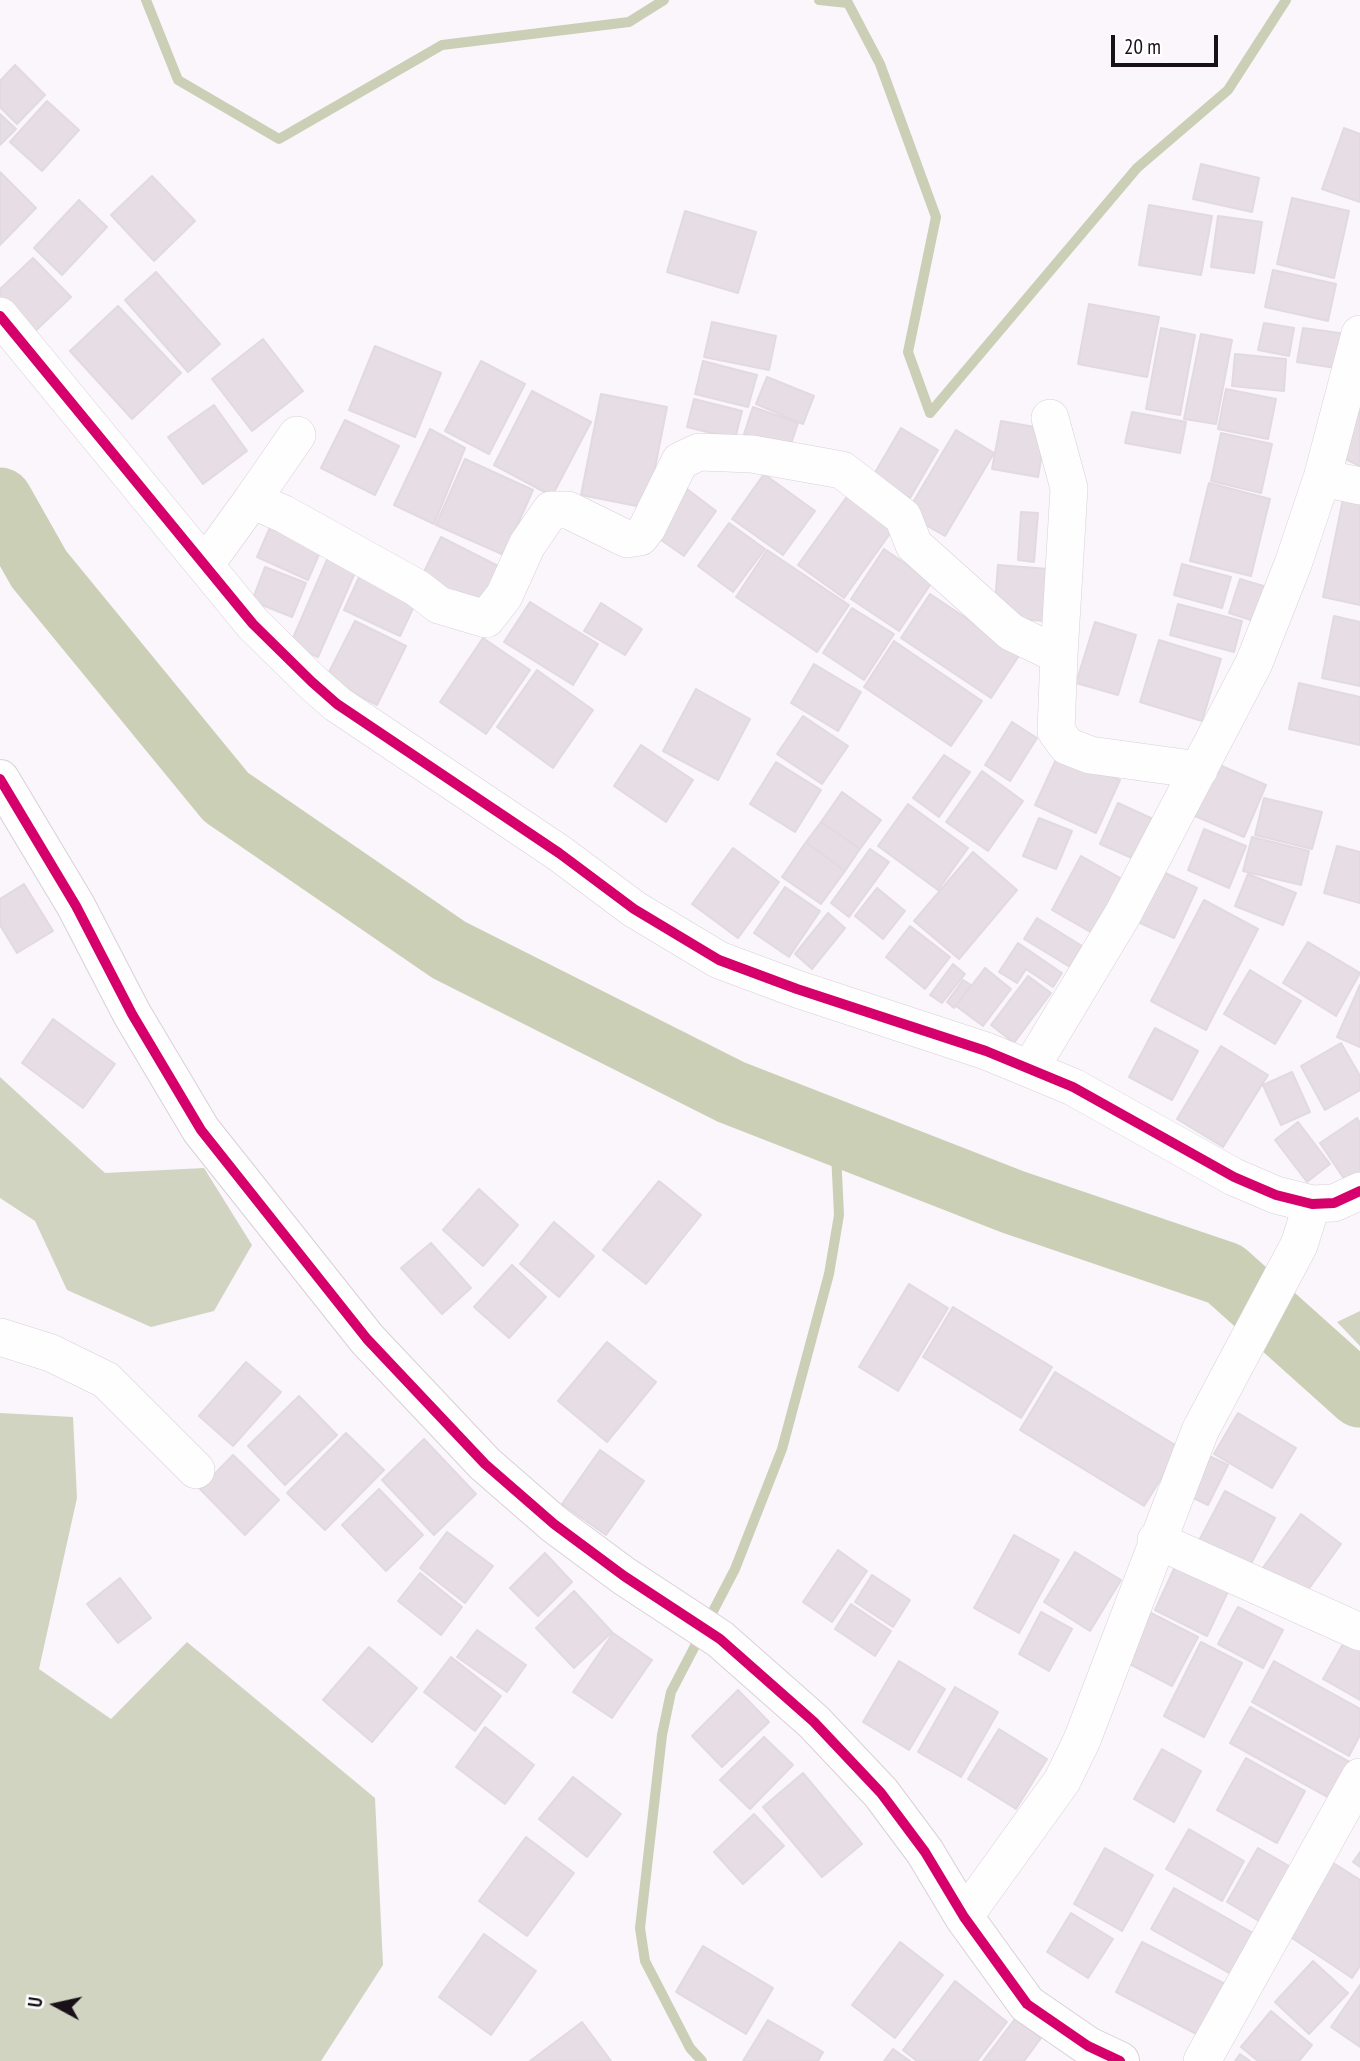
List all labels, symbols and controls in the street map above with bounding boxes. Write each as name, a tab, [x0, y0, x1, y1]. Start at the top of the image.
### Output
scale bar	[1115, 21, 1222, 65]
text: 20 m	[1124, 33, 1161, 60]
north arrow	[21, 1970, 91, 2040]
text: U	[23, 1996, 48, 2009]

